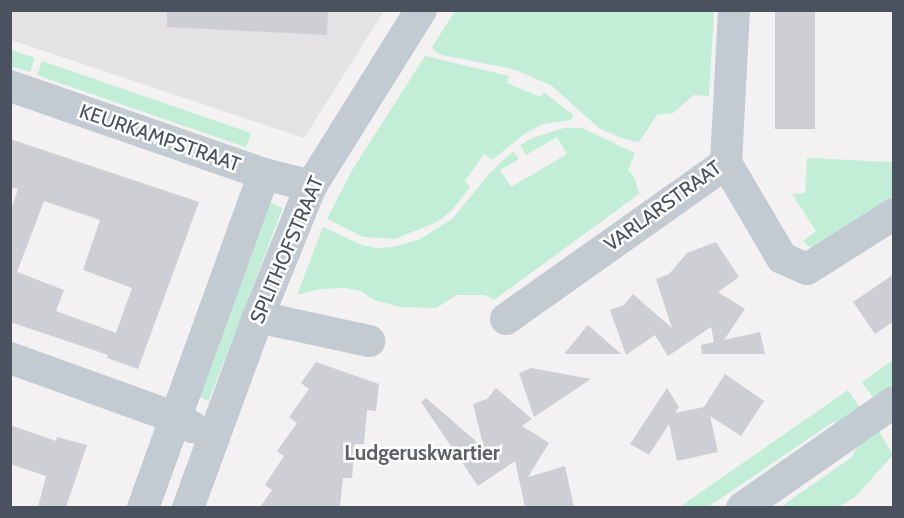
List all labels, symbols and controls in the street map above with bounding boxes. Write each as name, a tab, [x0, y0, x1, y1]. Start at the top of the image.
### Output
street label: KEURKAMPSTRAAT	[76, 99, 244, 177]
street label: VARLARSTRAAT	[600, 156, 726, 256]
street label: SPLITHOFSTRAAT	[245, 173, 329, 327]
district label: Ludgeruskwartier	[344, 440, 500, 466]

